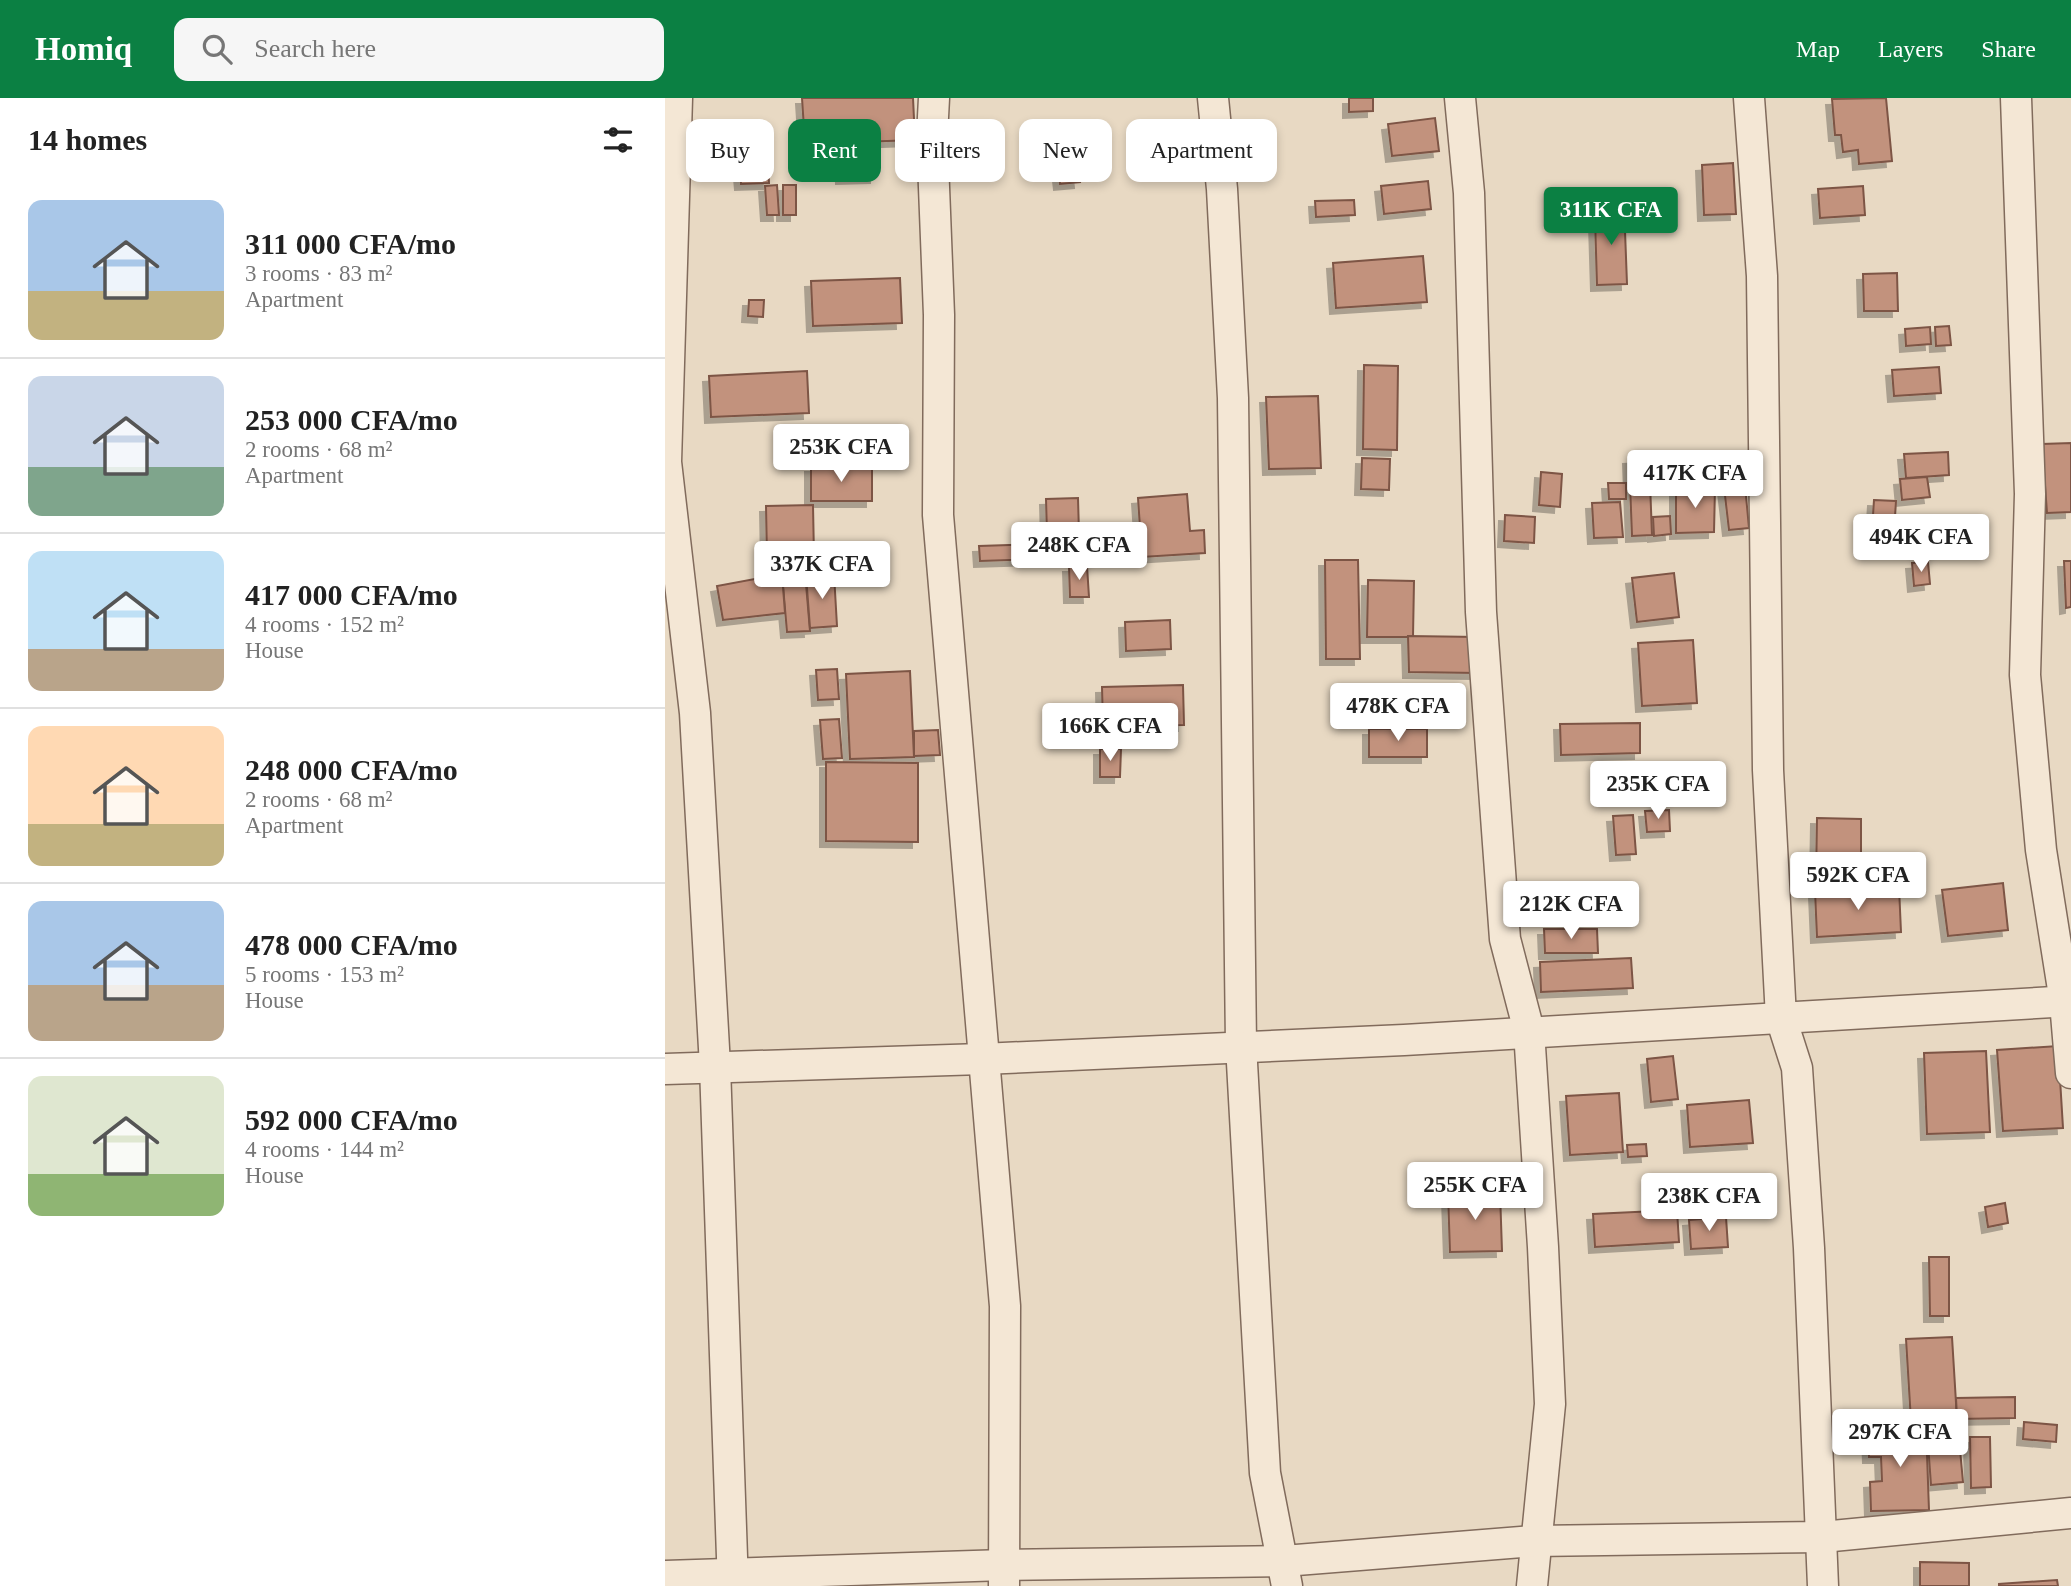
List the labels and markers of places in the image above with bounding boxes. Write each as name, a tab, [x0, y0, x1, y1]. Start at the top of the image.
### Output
pin: 311K CFA	[1539, 188, 1683, 247]
pin: 253K CFA	[769, 424, 913, 484]
pin: 417K CFA	[1623, 450, 1767, 510]
pin: 494K CFA	[1849, 514, 1993, 574]
pin: 248K CFA	[1007, 522, 1151, 582]
pin: 337K CFA	[750, 542, 894, 601]
pin: 478K CFA	[1326, 684, 1470, 743]
pin: 166K CFA	[1038, 704, 1182, 763]
pin: 235K CFA	[1586, 762, 1730, 821]
pin: 592K CFA	[1786, 852, 1930, 912]
pin: 212K CFA	[1499, 882, 1643, 941]
pin: 255K CFA	[1403, 1162, 1547, 1222]
pin: 238K CFA	[1637, 1174, 1781, 1233]
pin: 297K CFA	[1828, 1410, 1972, 1469]

